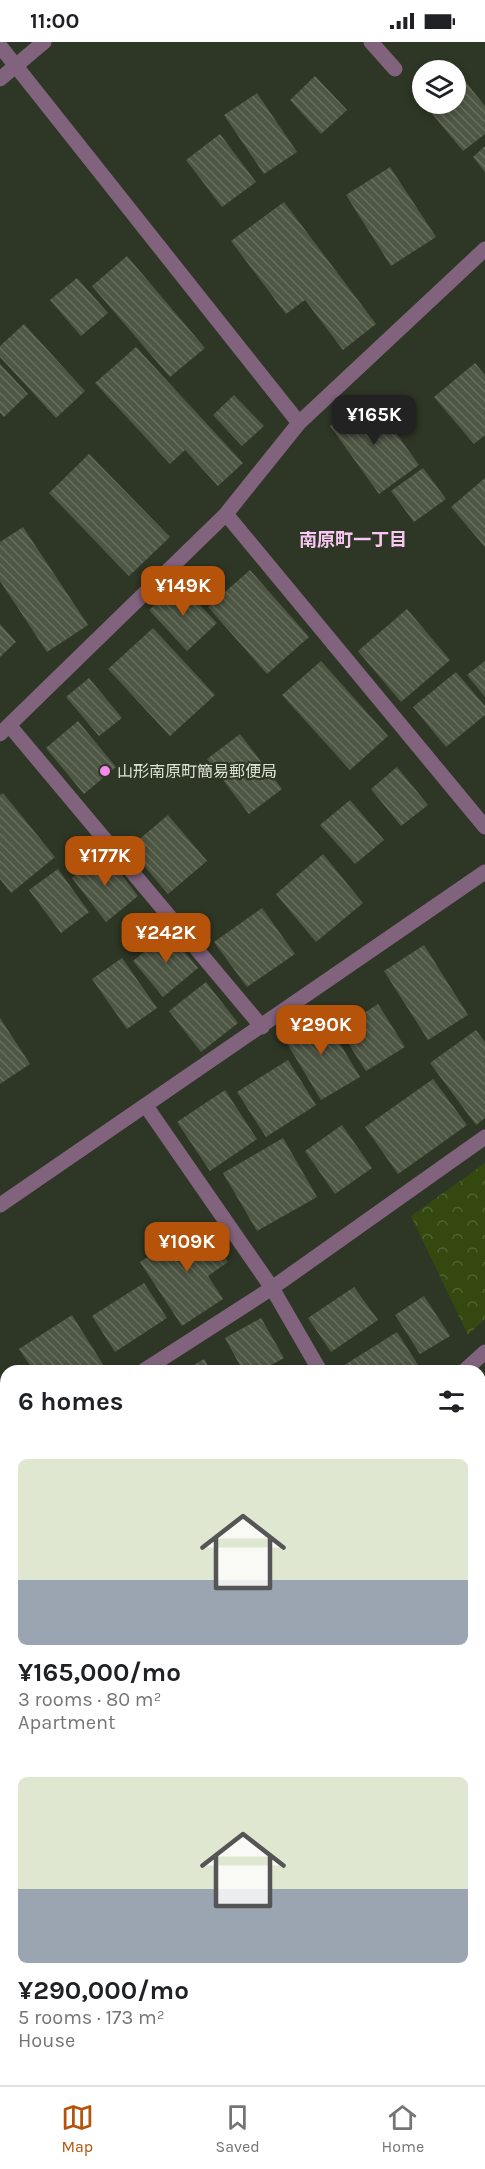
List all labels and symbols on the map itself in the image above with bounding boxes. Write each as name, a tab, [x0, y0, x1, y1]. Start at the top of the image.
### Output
pin: ¥165K	[332, 395, 416, 446]
district label: 南原町一丁目	[299, 529, 407, 551]
pin: ¥149K	[141, 566, 225, 617]
place label: 山形南原町簡易郵便局	[117, 762, 277, 781]
marker: 山形南原町簡易郵便局	[98, 764, 112, 778]
pin: ¥177K	[63, 836, 147, 887]
pin: ¥242K	[124, 913, 208, 964]
pin: ¥290K	[279, 1005, 363, 1056]
pin: ¥109K	[145, 1222, 229, 1273]

